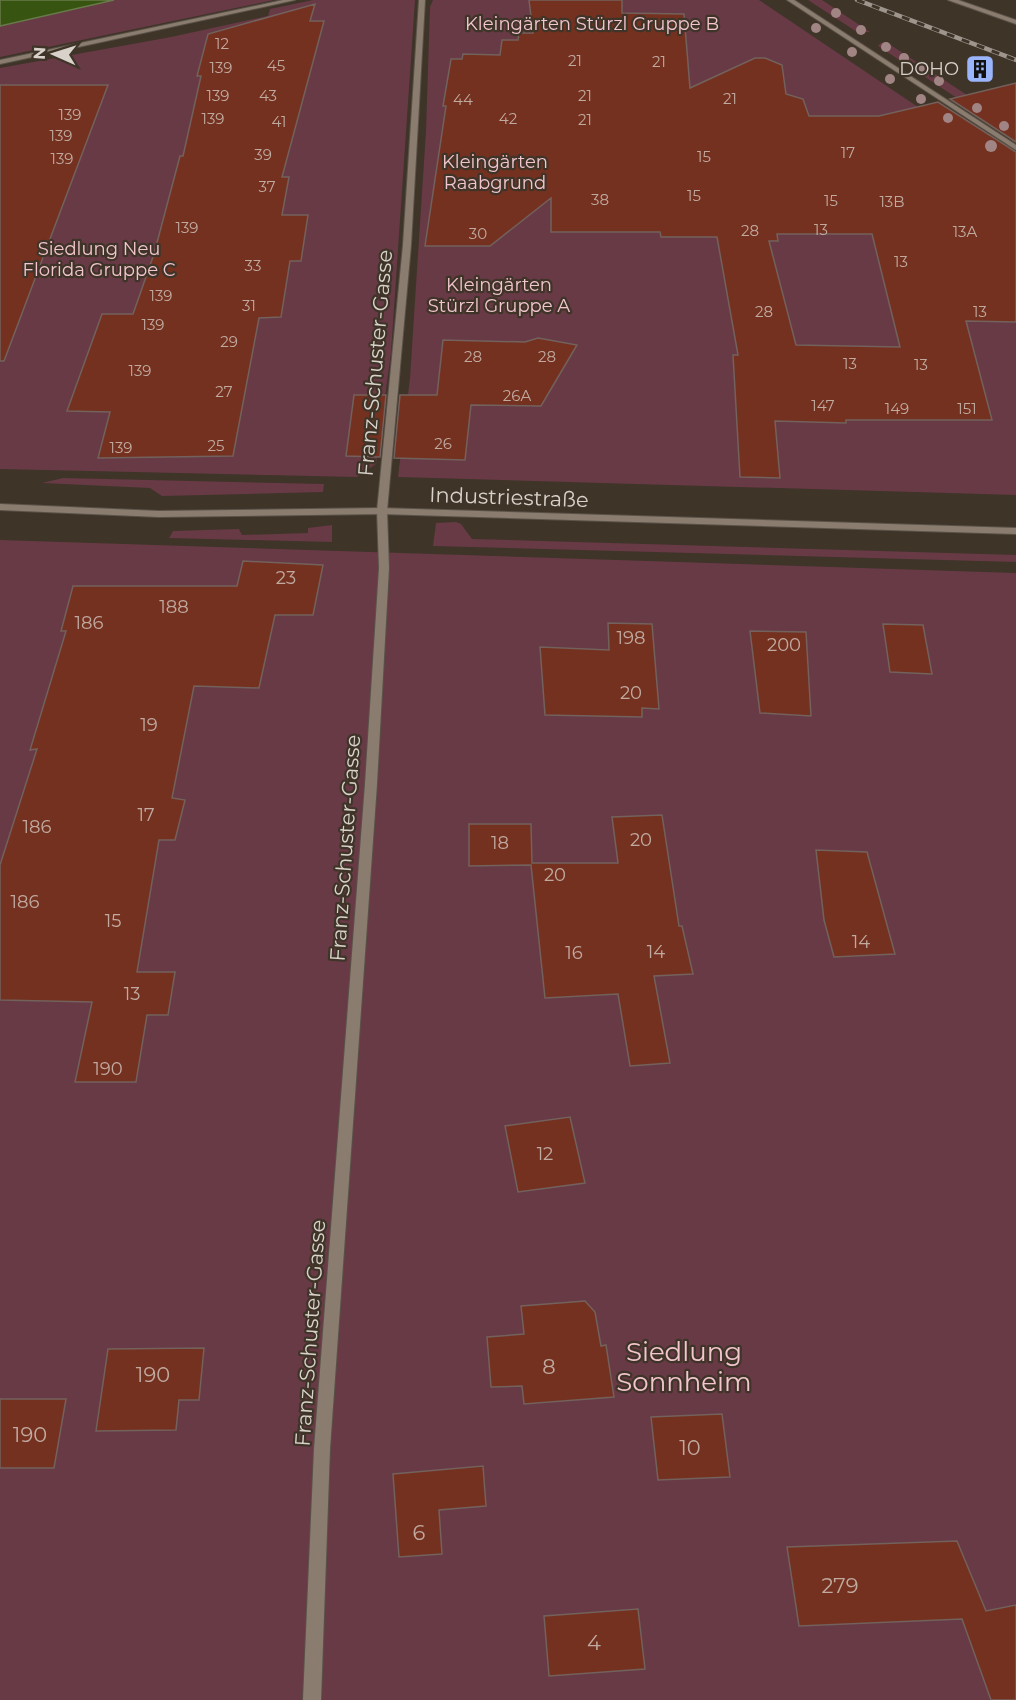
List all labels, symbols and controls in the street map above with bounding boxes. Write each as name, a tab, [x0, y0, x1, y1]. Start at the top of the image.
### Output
park label: Kleingärten Stürzl Gruppe B	[465, 13, 719, 35]
north arrow	[24, 24, 84, 84]
house number: 12	[215, 34, 229, 53]
text: N	[30, 46, 49, 60]
house number: 21	[568, 51, 582, 70]
house number: 21	[652, 52, 666, 71]
building icon: DOHO	[964, 53, 996, 85]
house number: 45	[267, 56, 285, 75]
house number: 139	[209, 58, 233, 77]
place label: DOHO	[899, 58, 959, 80]
house number: 139	[206, 86, 230, 105]
house number: 43	[259, 86, 277, 105]
house number: 21	[578, 86, 592, 105]
house number: 21	[723, 89, 737, 108]
house number: 44	[453, 90, 473, 109]
house number: 139	[58, 105, 82, 124]
house number: 139	[201, 109, 225, 128]
house number: 42	[499, 109, 517, 128]
house number: 21	[578, 110, 592, 129]
house number: 41	[272, 112, 286, 131]
house number: 139	[49, 126, 73, 145]
house number: 17	[841, 143, 855, 162]
house number: 39	[254, 145, 272, 164]
house number: 15	[697, 147, 711, 166]
house number: 139	[50, 149, 74, 168]
park label: Kleingärten Raabgrund	[442, 151, 548, 194]
house number: 37	[258, 177, 276, 196]
house number: 15	[687, 186, 701, 205]
house number: 38	[591, 190, 609, 209]
house number: 15	[824, 191, 838, 210]
house number: 13B	[879, 192, 905, 211]
house number: 139	[175, 218, 199, 237]
house number: 13	[814, 220, 828, 239]
house number: 28	[741, 221, 759, 240]
house number: 13A	[953, 222, 978, 241]
house number: 30	[469, 224, 487, 243]
park label: Siedlung Neu Florida Gruppe C	[23, 238, 176, 281]
street label: Franz-Schuster-Gasse	[353, 249, 397, 477]
house number: 13	[894, 252, 908, 271]
house number: 33	[245, 256, 261, 275]
park label: Kleingärten Stürzl Gruppe A	[428, 274, 570, 317]
house number: 139	[149, 286, 173, 305]
house number: 31	[242, 296, 256, 315]
house number: 28	[755, 302, 773, 321]
house number: 13	[973, 302, 987, 321]
house number: 139	[141, 315, 165, 334]
house number: 29	[220, 332, 238, 351]
house number: 28	[464, 347, 482, 366]
house number: 28	[538, 347, 556, 366]
house number: 13	[843, 354, 857, 373]
house number: 13	[914, 355, 928, 374]
house number: 139	[128, 361, 152, 380]
house number: 27	[215, 382, 233, 401]
house number: 26A	[503, 386, 531, 405]
house number: 147	[811, 396, 835, 415]
house number: 149	[885, 399, 909, 418]
house number: 151	[957, 399, 977, 418]
house number: 26	[434, 434, 452, 453]
house number: 25	[207, 436, 225, 455]
house number: 139	[109, 438, 133, 457]
street label: Industriestraße	[429, 482, 589, 512]
house number: 23	[276, 567, 296, 589]
house number: 188	[159, 596, 189, 618]
house number: 186	[75, 612, 104, 634]
house number: 198	[617, 627, 645, 649]
house number: 200	[767, 634, 801, 656]
house number: 20	[620, 682, 642, 704]
house number: 19	[140, 714, 158, 736]
street label: Franz-Schuster-Gasse	[325, 734, 365, 962]
house number: 17	[137, 804, 155, 826]
house number: 186	[23, 816, 52, 838]
house number: 20	[630, 829, 652, 851]
house number: 18	[491, 832, 509, 854]
house number: 20	[544, 864, 566, 886]
house number: 186	[11, 891, 40, 913]
house number: 15	[105, 910, 121, 932]
house number: 14	[852, 931, 870, 953]
house number: 14	[647, 941, 665, 963]
house number: 16	[565, 942, 583, 964]
house number: 13	[124, 983, 140, 1005]
house number: 190	[93, 1058, 123, 1080]
house number: 12	[537, 1143, 553, 1165]
street label: Franz-Schuster-Gasse	[290, 1219, 330, 1447]
park label: Siedlung Sonnheim	[616, 1336, 752, 1398]
house number: 8	[542, 1354, 556, 1379]
house number: 190	[136, 1362, 170, 1387]
house number: 190	[13, 1422, 47, 1447]
house number: 10	[679, 1435, 701, 1460]
house number: 6	[413, 1520, 426, 1545]
house number: 279	[821, 1573, 859, 1598]
house number: 4	[587, 1630, 601, 1655]

